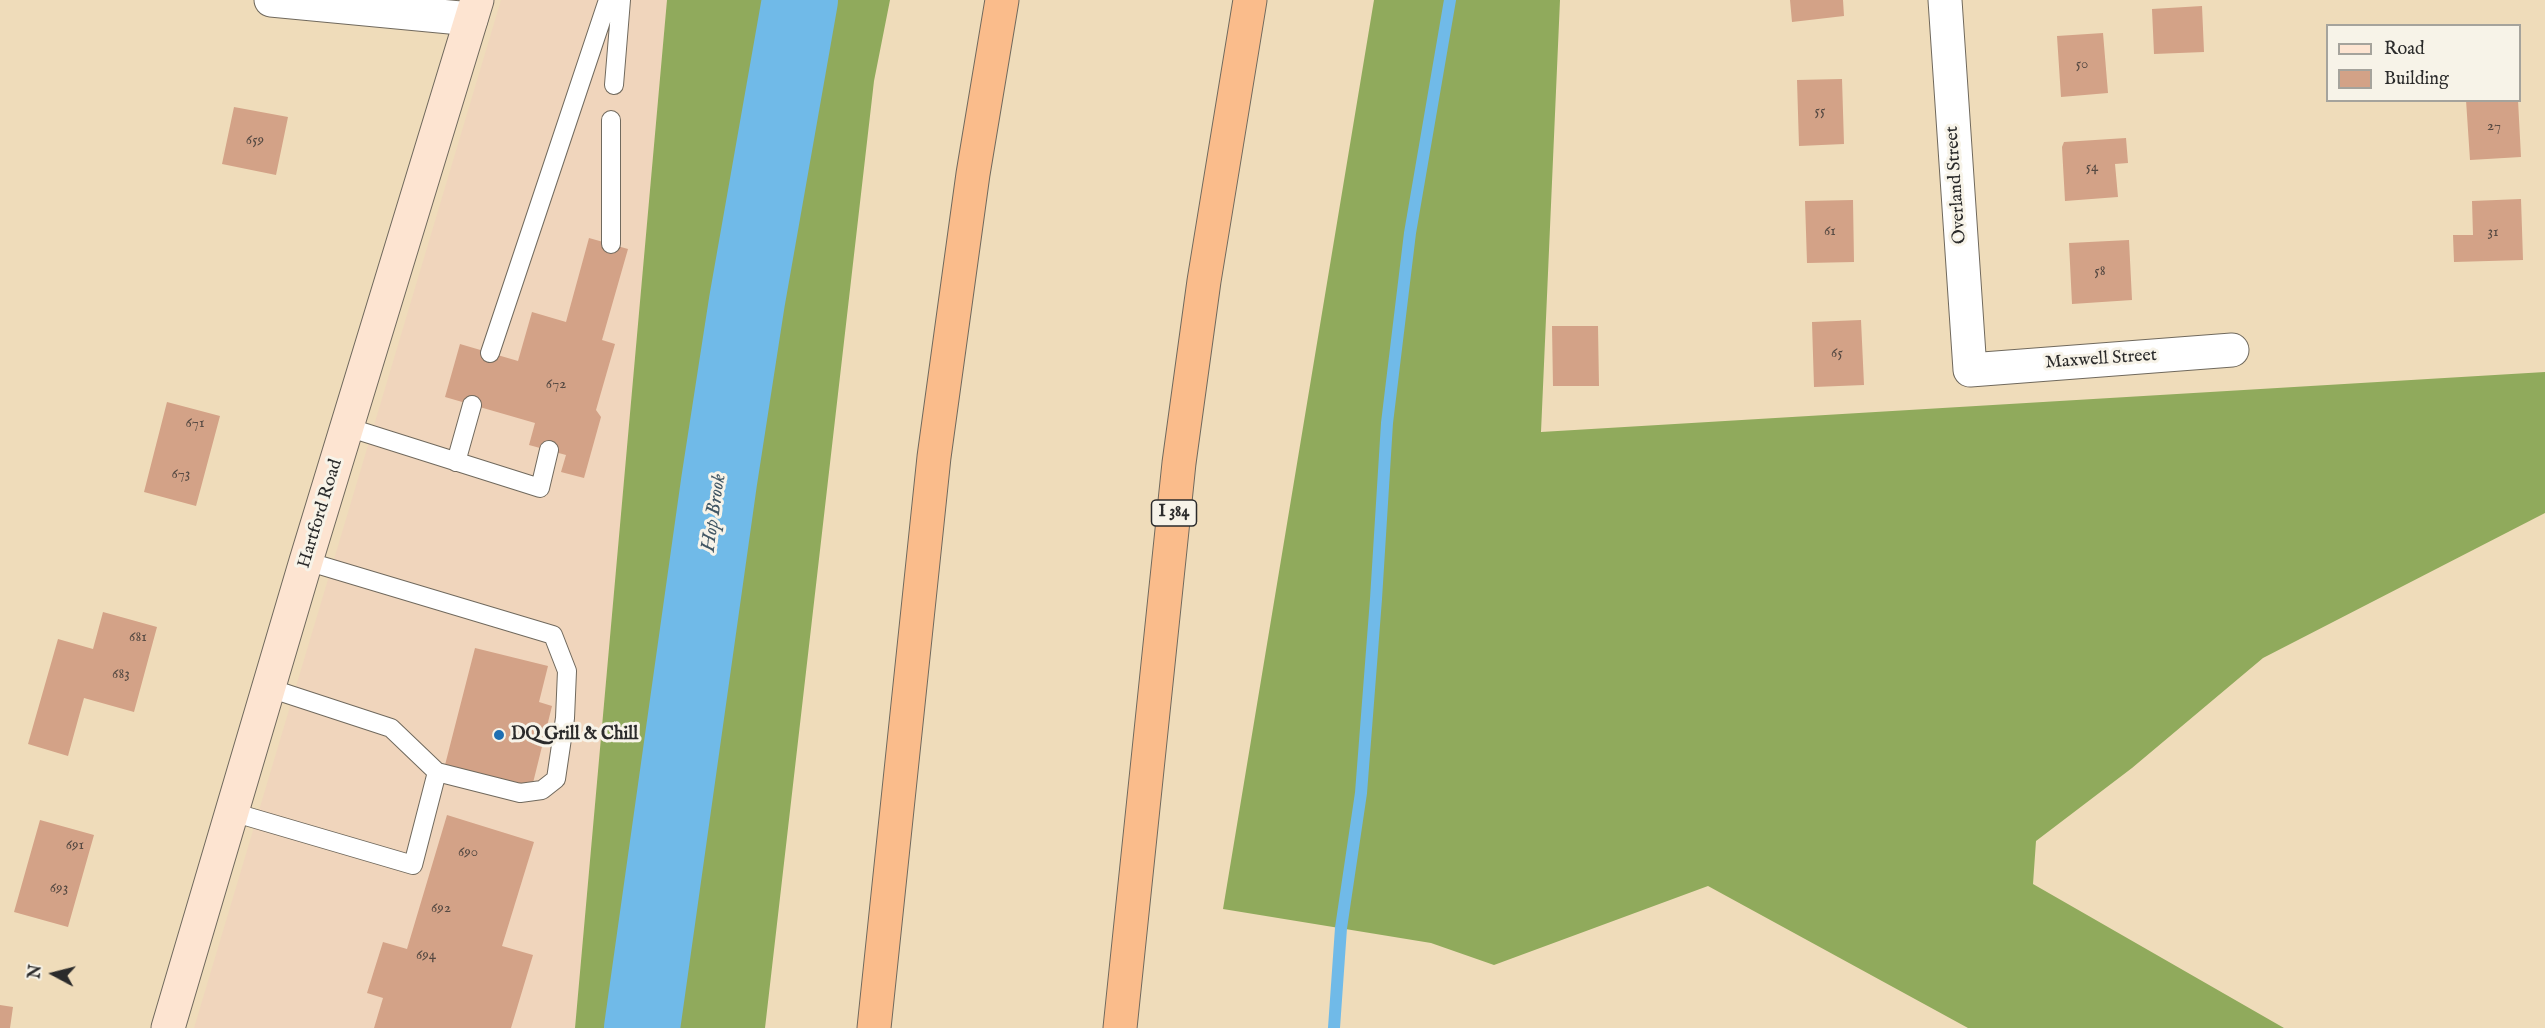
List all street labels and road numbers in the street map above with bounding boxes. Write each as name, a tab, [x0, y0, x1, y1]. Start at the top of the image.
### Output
street label: Overland Street	[1942, 125, 1972, 245]
street label: Maxwell Street	[2044, 345, 2158, 375]
street label: Hartford Road	[294, 457, 348, 571]
road number: I 384	[1152, 500, 1196, 526]

